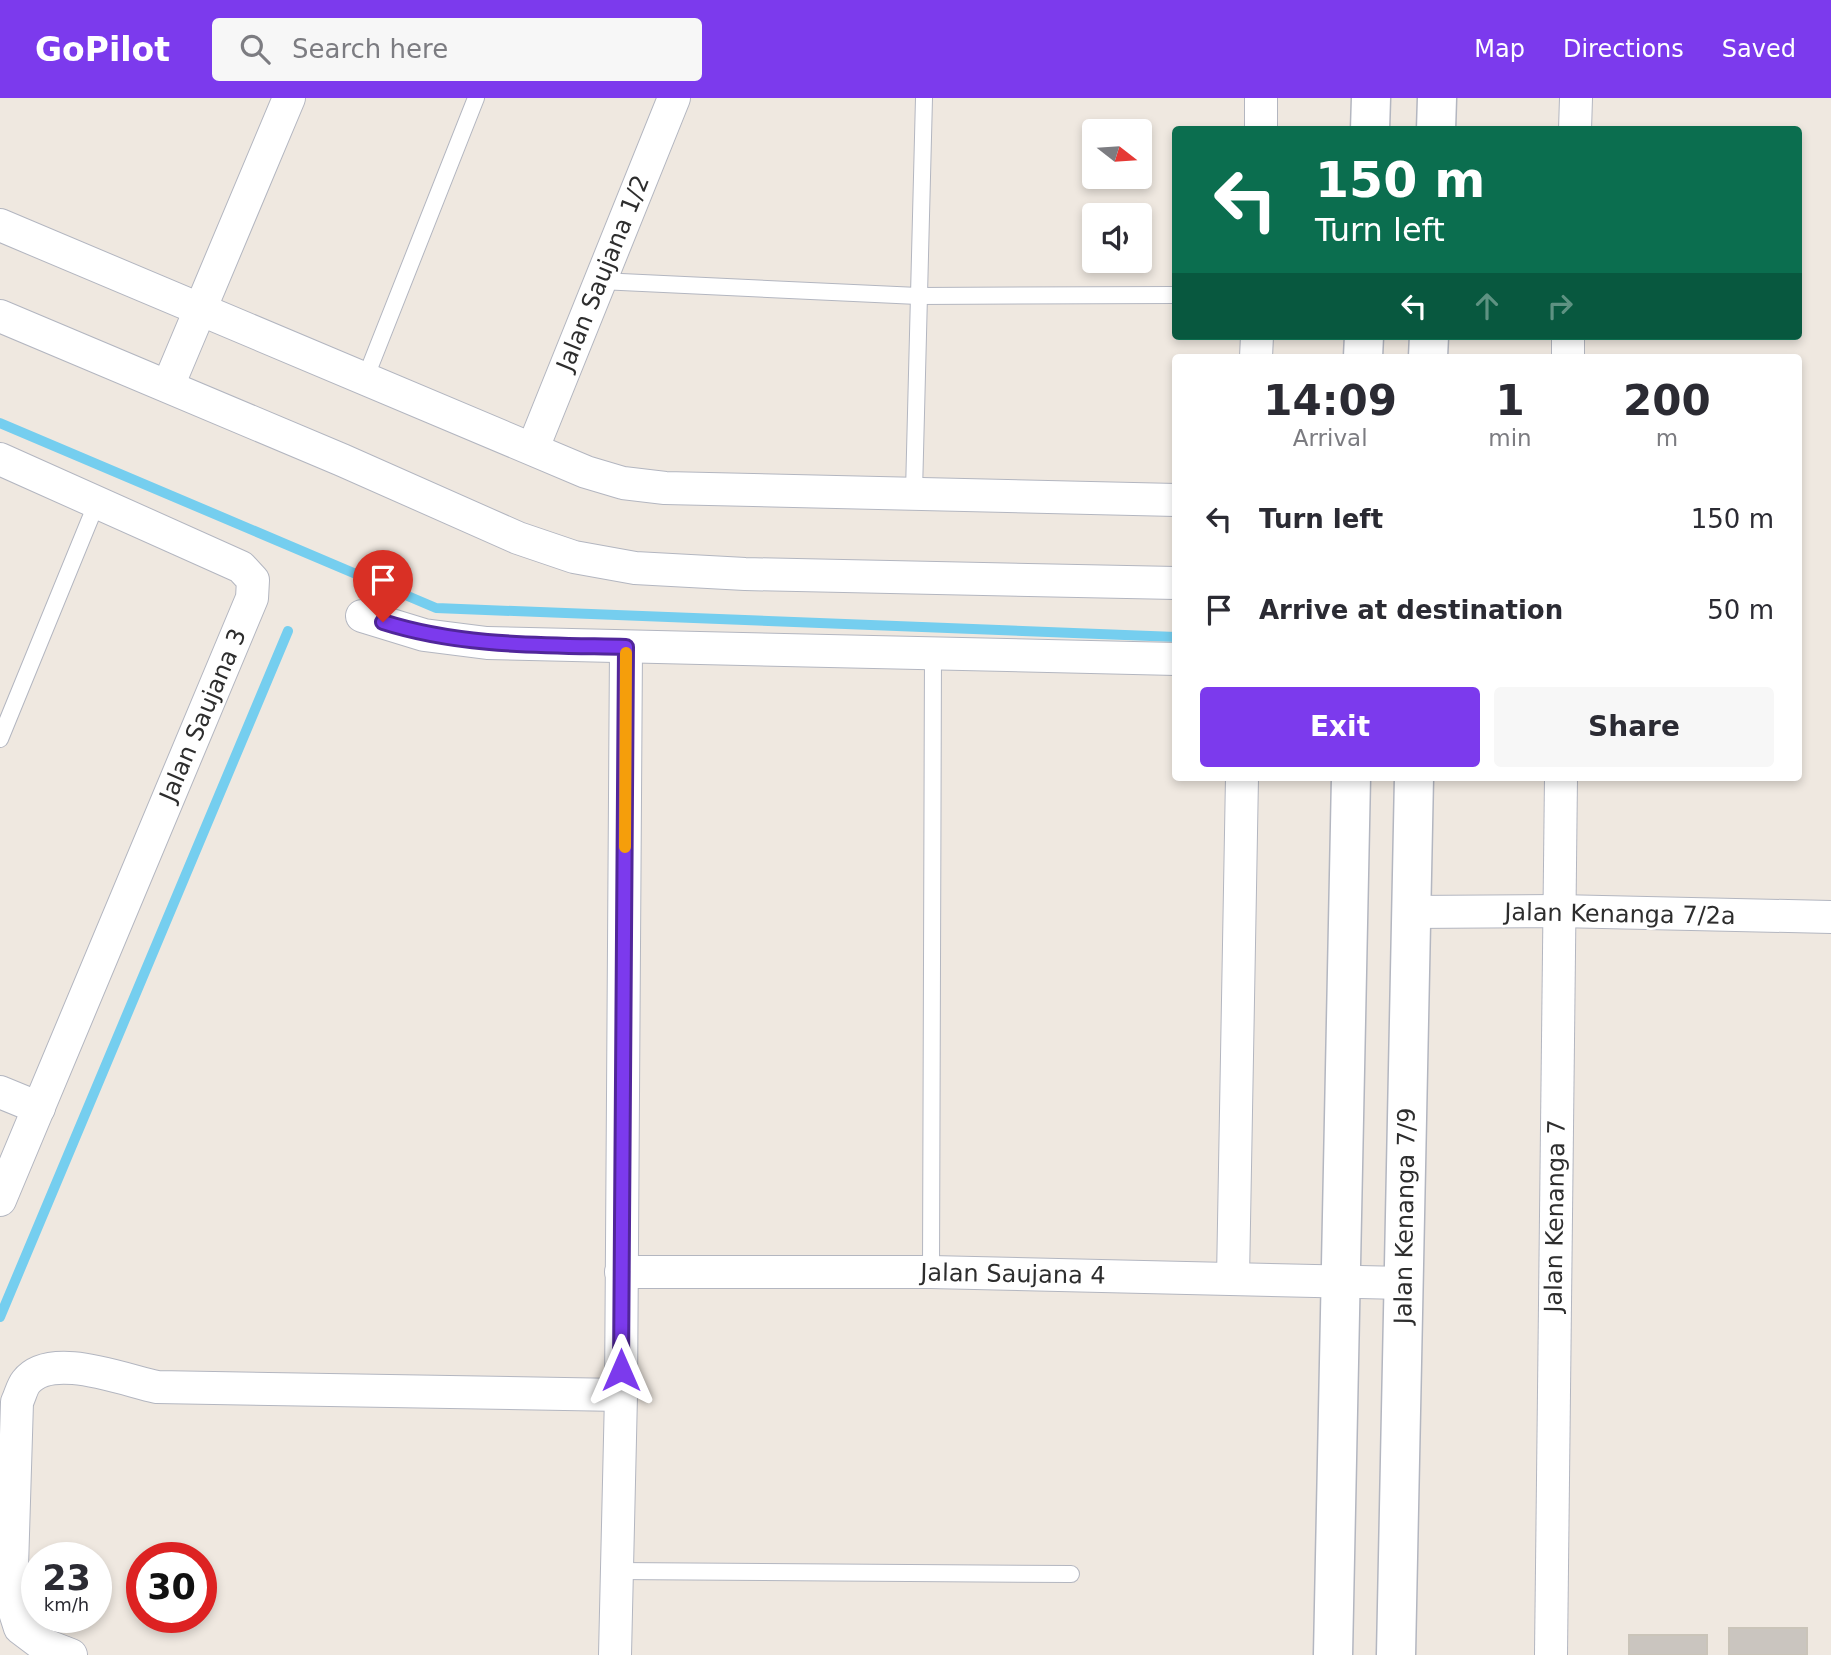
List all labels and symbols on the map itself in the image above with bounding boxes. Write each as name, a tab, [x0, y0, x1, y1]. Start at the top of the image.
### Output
north arrow	[1082, 119, 1152, 189]
street label: Jalan Saujana 1/2	[550, 171, 655, 377]
pin	[353, 550, 413, 622]
street label: Jalan Saujana 3	[153, 624, 252, 808]
street label: Jalan Kenanga 7/2a	[1502, 898, 1736, 930]
street label: Jalan Kenanga 7/9	[1389, 1107, 1421, 1327]
street label: Jalan Kenanga 7	[1539, 1119, 1571, 1315]
street label: Jalan Saujana 4	[918, 1258, 1106, 1290]
position arrow	[584, 1333, 658, 1407]
speed limit sign: 30	[126, 1542, 217, 1633]

